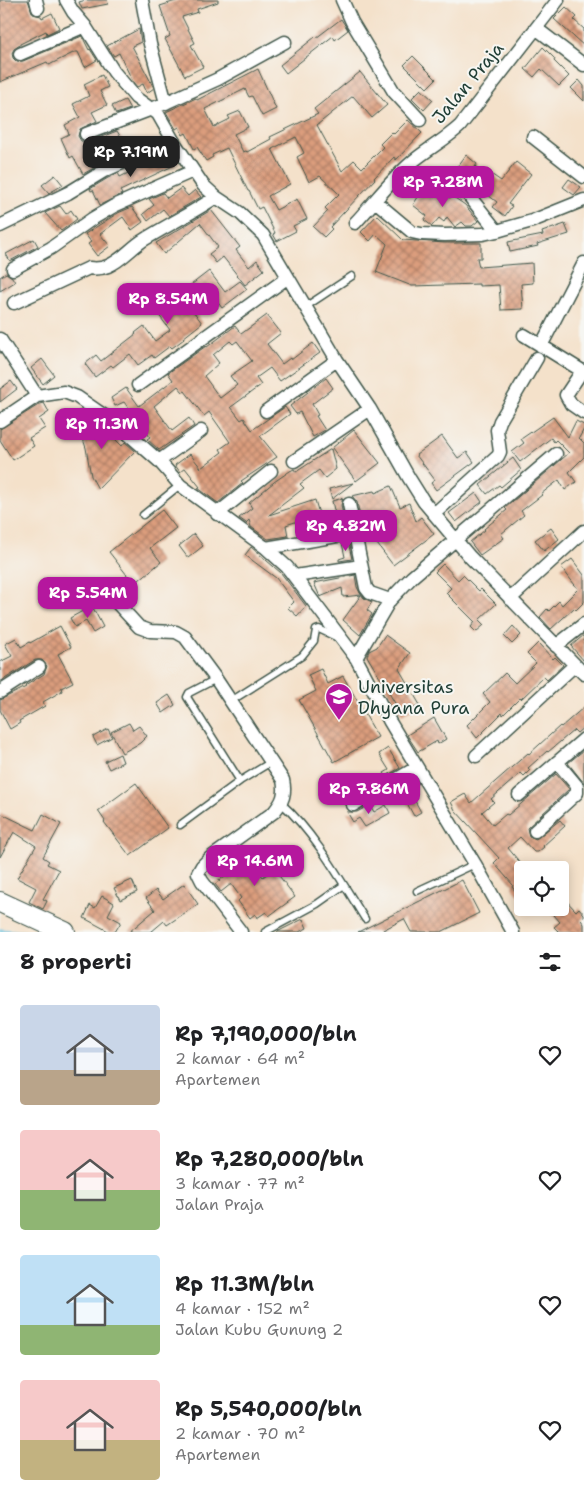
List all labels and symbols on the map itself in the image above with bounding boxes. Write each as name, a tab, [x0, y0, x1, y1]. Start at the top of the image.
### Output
street label: Jalan Praja	[427, 37, 509, 129]
pin: Rp 7.19M	[79, 136, 183, 178]
pin: Rp 7.28M	[391, 166, 495, 208]
pin: Rp 8.54M	[116, 282, 220, 325]
pin: Rp 11.3M	[50, 408, 154, 450]
pin: Rp 4.82M	[294, 510, 398, 552]
pin: Rp 5.54M	[36, 576, 140, 619]
place label: Universitas Dhyana Pura	[358, 675, 469, 720]
school or university icon: Universitas Dhyana Pura	[324, 682, 354, 721]
pin: Rp 7.86M	[317, 772, 421, 815]
pin: Rp 14.6M	[203, 844, 307, 887]

